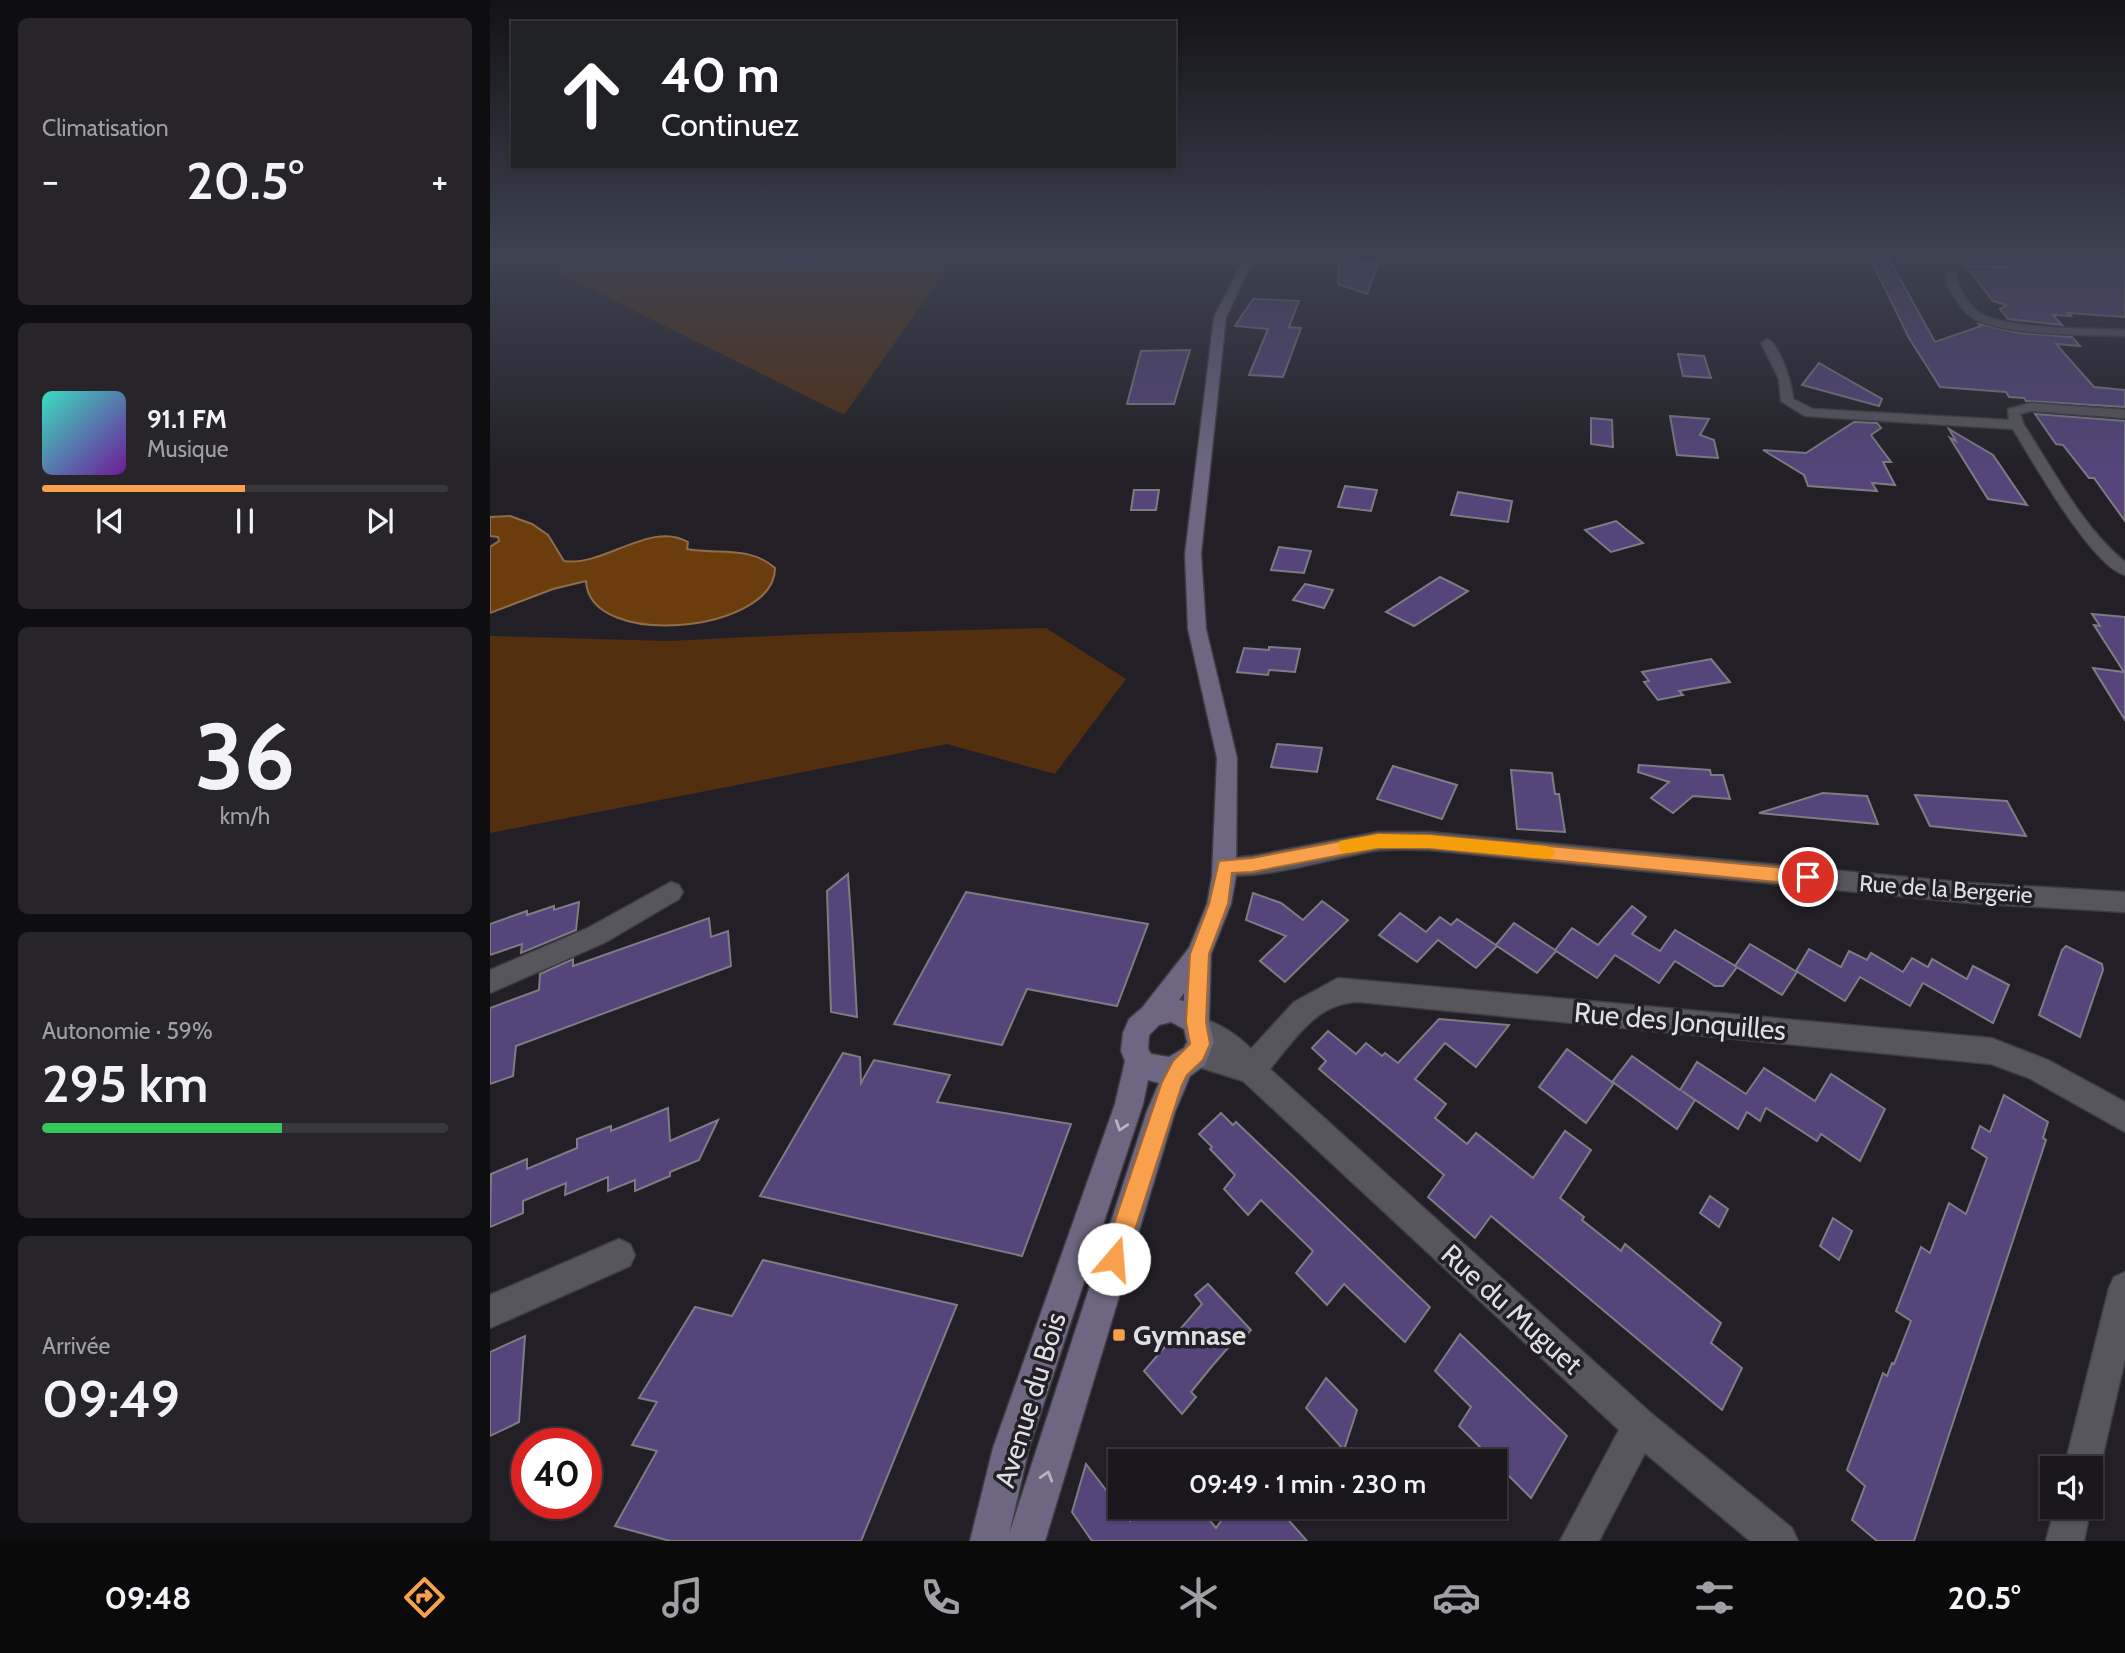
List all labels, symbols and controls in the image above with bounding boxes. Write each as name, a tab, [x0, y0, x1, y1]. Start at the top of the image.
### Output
text: 40 m	[661, 45, 780, 104]
icon: ahead	[546, 49, 637, 140]
text: Continuez	[661, 105, 799, 144]
text: Climatisation	[42, 114, 169, 142]
text: 20.5°	[186, 149, 304, 212]
text: −	[42, 157, 59, 204]
text: +	[431, 157, 448, 204]
text: 91.1 FM	[147, 403, 227, 435]
text: Musique	[147, 435, 229, 463]
icon: previous	[91, 502, 129, 540]
icon: pause	[226, 502, 264, 540]
icon: next	[361, 502, 399, 540]
text: 36	[195, 701, 295, 812]
text: km/h	[220, 802, 270, 830]
pin	[1778, 847, 1838, 907]
icon: arrive	[1789, 858, 1827, 896]
street label: Rue de la Bergerie	[1858, 869, 2034, 909]
street label: Rue des Jonquilles	[1573, 995, 1787, 1047]
text: Autonomie · 59%	[42, 1017, 213, 1045]
text: 295 km	[42, 1052, 208, 1115]
one-way arrow	[1115, 1119, 1129, 1131]
position arrow	[1077, 1222, 1151, 1296]
street label: Rue du Muguet	[1435, 1237, 1589, 1381]
street label: Avenue du Bois	[987, 1308, 1073, 1492]
place label: Gymnase	[1133, 1318, 1246, 1352]
marker: Gymnase	[1111, 1327, 1127, 1343]
text: Arrivée	[42, 1332, 110, 1360]
text: 09:49	[42, 1367, 180, 1430]
speed limit sign: 40	[511, 1428, 602, 1519]
map controls	[2040, 1456, 2103, 1519]
button: sound	[2040, 1456, 2103, 1519]
text: 09:49 · 1 min · 230 m	[1189, 1468, 1426, 1500]
one-way arrow	[1038, 1470, 1053, 1482]
icon: directions	[400, 1573, 449, 1622]
icon: music	[658, 1573, 707, 1622]
icon: phone	[916, 1573, 965, 1622]
icon: climate	[1174, 1573, 1223, 1622]
icon: car	[1432, 1573, 1481, 1622]
icon: filters	[1690, 1573, 1739, 1622]
text: 09:48	[104, 1578, 191, 1617]
text: 20.5°	[1948, 1578, 2021, 1617]

